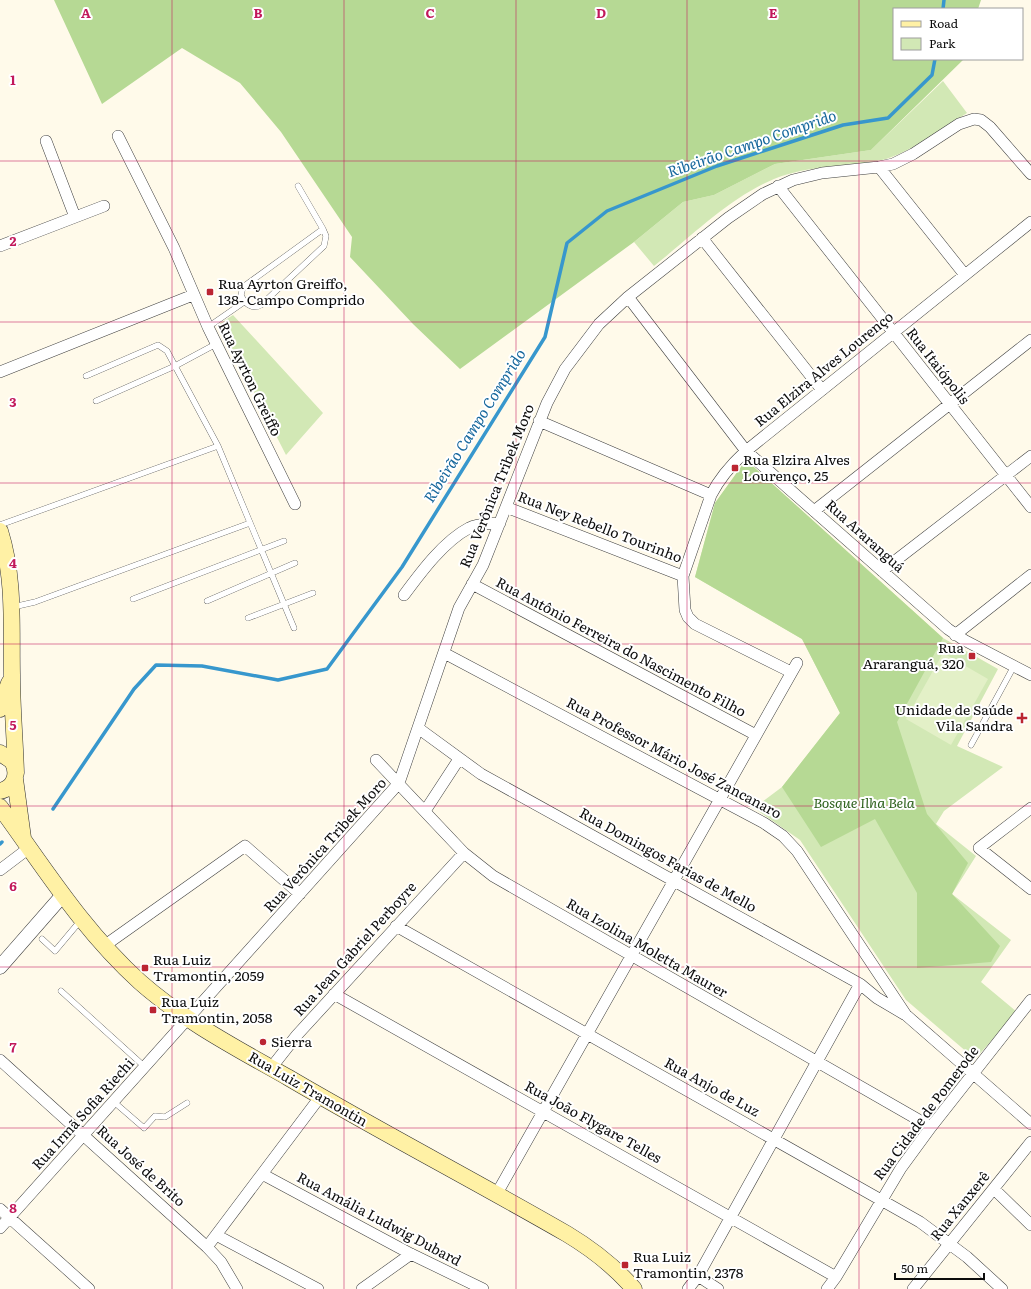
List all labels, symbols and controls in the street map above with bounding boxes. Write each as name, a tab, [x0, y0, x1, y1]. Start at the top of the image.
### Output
text: A	[81, 3, 91, 22]
text: B	[254, 3, 263, 22]
text: C	[425, 3, 435, 22]
text: D	[596, 3, 606, 22]
text: E	[769, 3, 778, 22]
legend	[893, 8, 1023, 60]
text: Road	[929, 14, 959, 32]
text: Park	[929, 34, 956, 52]
text: 1	[10, 70, 16, 89]
water label: Ribeirão Campo Comprido	[664, 103, 839, 182]
text: 2	[10, 231, 17, 250]
place label: Rua Ayrton Greiffo, 138- Campo Comprido	[218, 273, 365, 309]
marker: Rua Ayrton Greiffo, 138- Campo Comprido	[205, 287, 215, 297]
street label: Rua Elzira Alves Lourenço	[750, 306, 897, 430]
street label: Rua Ayrton Greiffo	[214, 318, 287, 439]
street label: Rua Itaiópolis	[902, 323, 975, 408]
water label: Ribeirão Campo Comprido	[417, 344, 530, 507]
text: 3	[9, 392, 17, 411]
street label: Rua Verônica Tribek Moro	[454, 401, 538, 571]
place label: Rua Elzira Alves Lourenço, 25	[743, 449, 850, 485]
marker: Rua Elzira Alves Lourenço, 25	[730, 463, 740, 473]
street label: Rua Ney Rebello Tourinho	[515, 485, 685, 567]
street label: Rua Araranguá	[822, 494, 910, 577]
text: 4	[9, 553, 17, 572]
street label: Rua Antônio Ferreira do Nascimento Filho	[493, 571, 750, 721]
place label: Rua Araranguá, 320	[863, 637, 964, 673]
marker: Rua Araranguá, 320	[967, 651, 977, 661]
street label: Rua Professor Mário José Zancanaro	[563, 692, 786, 823]
place label: Unidade de Saúde Vila Sandra	[895, 699, 1013, 735]
marker: Unidade de Saúde Vila Sandra	[1016, 712, 1028, 724]
text: 5	[9, 715, 17, 734]
street label: Rua Verônica Tribek Moro	[258, 773, 390, 916]
park label: Bosque Ilha Bela	[813, 792, 915, 812]
street label: Rua Domingos Farias de Mello	[576, 802, 761, 916]
text: 6	[9, 876, 17, 895]
street label: Rua Jean Gabriel Perboyre	[288, 877, 420, 1020]
street label: Rua Izolina Moletta Maurer	[563, 893, 732, 1002]
place label: Rua Luiz Tramontin, 2059	[153, 949, 264, 985]
marker: Rua Luiz Tramontin, 2059	[140, 963, 150, 973]
place label: Rua Luiz Tramontin, 2058	[161, 991, 273, 1027]
marker: Rua Luiz Tramontin, 2058	[148, 1005, 158, 1015]
place label: Sierra	[271, 1031, 312, 1051]
text: 7	[9, 1037, 17, 1056]
marker: Sierra	[258, 1037, 268, 1047]
street label: Rua Cidade de Pomerode	[868, 1041, 982, 1184]
street label: Rua Luiz Tramontin	[245, 1046, 372, 1130]
street label: Rua Anjo de Luz	[661, 1052, 764, 1121]
street label: Rua Irmã Sofia Riechi	[27, 1053, 138, 1173]
street label: Rua João Flygare Telles	[521, 1075, 666, 1167]
street label: Rua José de Brito	[93, 1120, 190, 1210]
street label: Rua Amália Ludwig Dubard	[294, 1166, 465, 1270]
street label: Rua Xanxerê	[925, 1166, 993, 1244]
text: 8	[9, 1198, 17, 1217]
place label: Rua Luiz Tramontin, 2378	[633, 1246, 744, 1282]
scale bar	[895, 1255, 984, 1281]
text: 50 m	[901, 1259, 928, 1277]
marker: Rua Luiz Tramontin, 2378	[620, 1260, 630, 1270]

